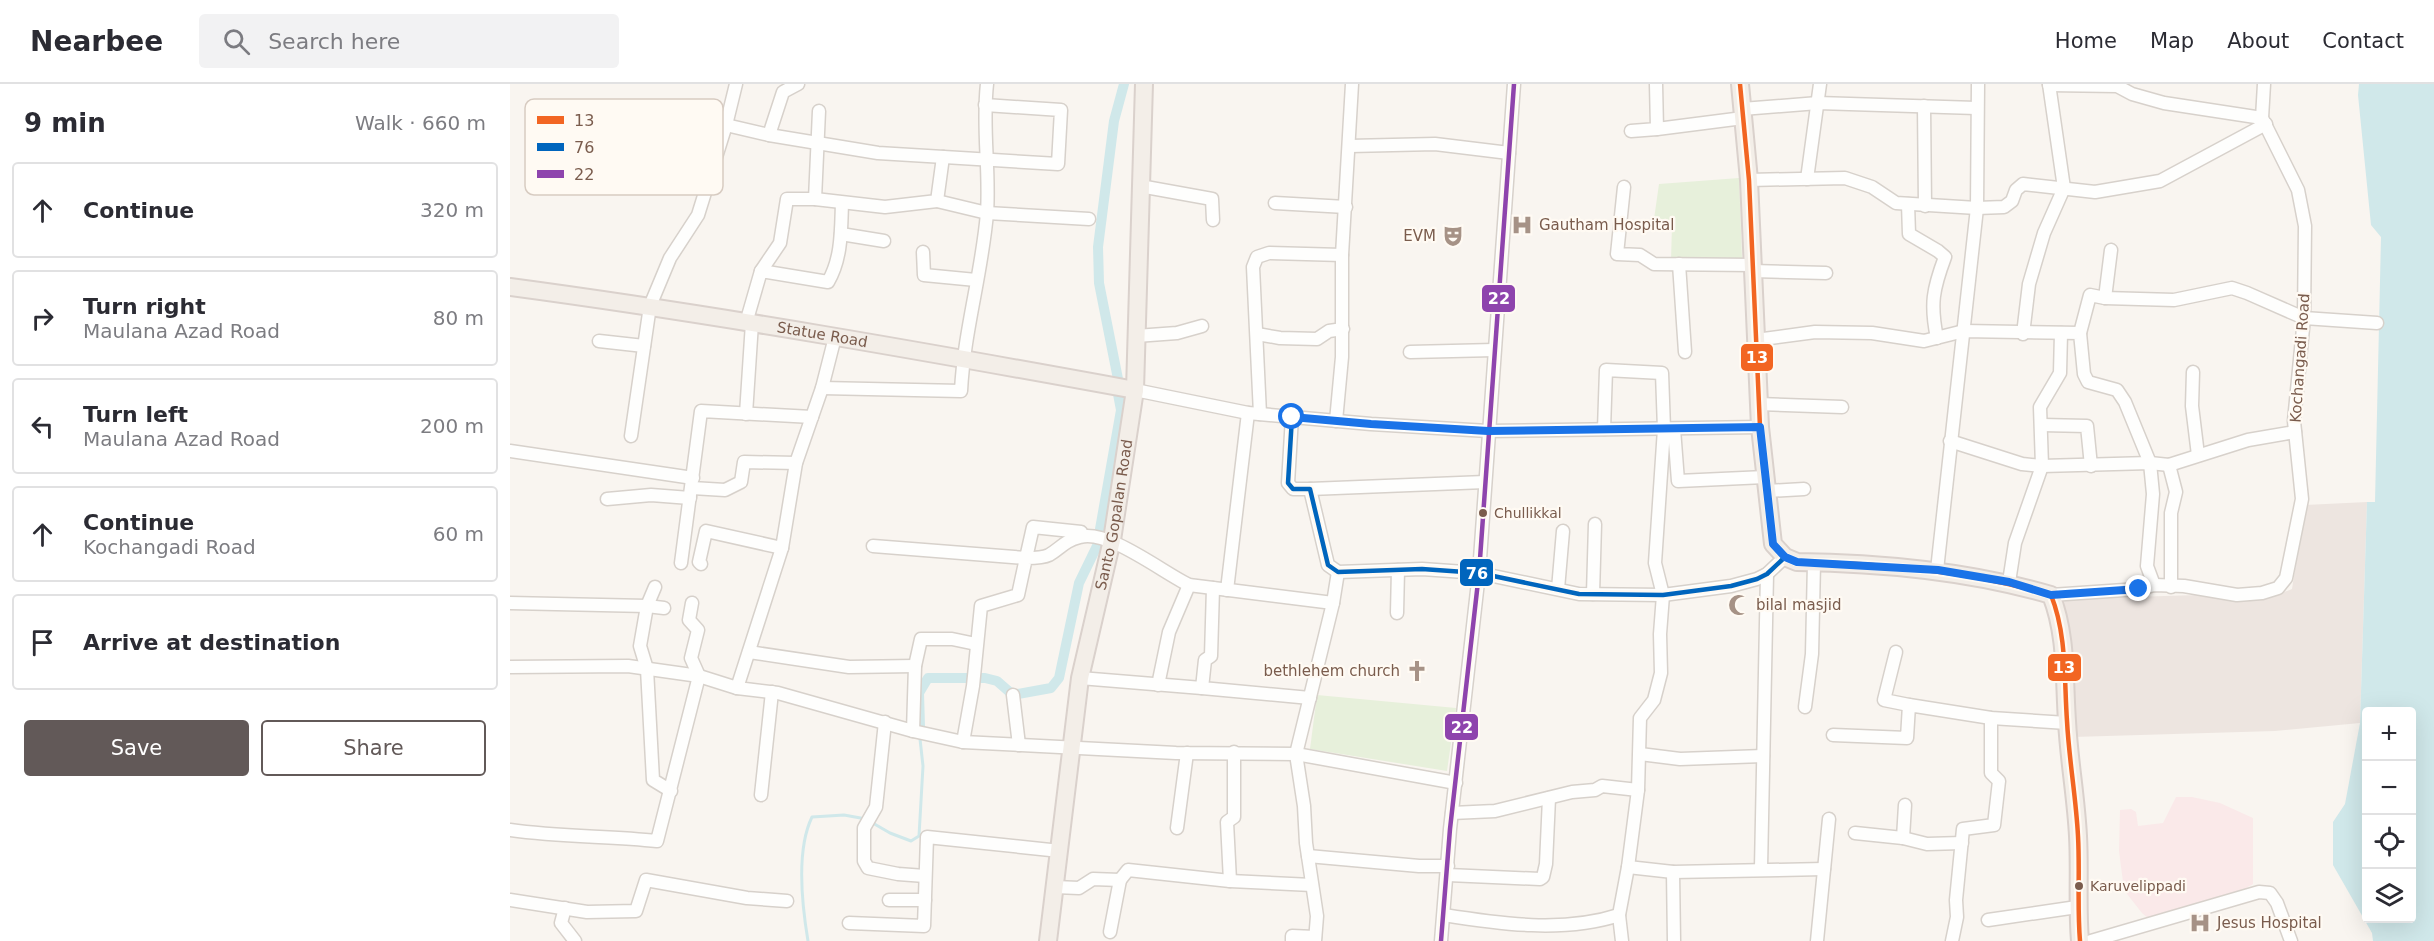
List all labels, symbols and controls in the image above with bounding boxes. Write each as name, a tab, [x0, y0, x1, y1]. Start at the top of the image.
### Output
search box	[199, 14, 619, 68]
text: Nearbee	[30, 25, 163, 58]
icon: search	[220, 25, 253, 58]
text: Search here	[268, 29, 400, 54]
text: Home	[2055, 29, 2117, 53]
text: Map	[2150, 29, 2194, 53]
text: About	[2227, 29, 2289, 53]
text: Contact	[2322, 29, 2404, 53]
legend	[525, 99, 723, 195]
text: 9 min	[24, 108, 106, 138]
text: Walk · 660 m	[355, 111, 486, 135]
text: 13	[574, 111, 594, 130]
text: 76	[574, 138, 594, 157]
text: 22	[574, 165, 594, 184]
icon: ahead	[26, 194, 59, 227]
text: Continue	[83, 198, 194, 223]
text: 320 m	[420, 198, 484, 222]
hospital icon: Gautham Hospital	[1510, 213, 1534, 237]
place label: Gautham Hospital	[1539, 216, 1674, 234]
theatre icon: EVM	[1441, 224, 1465, 248]
place label: EVM	[1403, 227, 1436, 245]
line badge: 22	[1481, 284, 1516, 313]
text: 22	[1488, 289, 1510, 308]
street label: Kochangadi Road	[2287, 293, 2313, 423]
text: Turn right	[83, 294, 206, 319]
icon: right	[26, 302, 59, 335]
text: 80 m	[433, 306, 484, 330]
street label: Statue Road	[776, 318, 869, 351]
text: Maulana Azad Road	[83, 319, 280, 343]
line badge: 13	[1740, 343, 1774, 372]
text: 13	[1746, 348, 1768, 367]
text: Turn left	[83, 402, 188, 427]
route start	[1278, 403, 1304, 429]
icon: left	[26, 410, 59, 443]
text: 200 m	[420, 414, 484, 438]
text: Maulana Azad Road	[83, 427, 280, 451]
street label: Santo Gopalan Road	[1092, 438, 1136, 592]
place label: Chullikkal	[1494, 505, 1562, 521]
marker: Chullikkal	[1477, 507, 1489, 519]
text: Continue	[83, 510, 194, 535]
icon: ahead	[26, 518, 59, 551]
text: 60 m	[433, 522, 484, 546]
text: Kochangadi Road	[83, 535, 256, 559]
line badge: 76	[1459, 558, 1494, 587]
text: 76	[1466, 564, 1488, 583]
route end	[2125, 575, 2151, 601]
mosque icon: bilal masjid	[1727, 593, 1751, 617]
place label: bilal masjid	[1756, 596, 1841, 614]
icon: arrive	[26, 626, 59, 659]
text: Arrive at destination	[83, 630, 340, 655]
line badge: 13	[2047, 653, 2082, 682]
text: 13	[2053, 658, 2075, 677]
church icon: bethlehem church	[1405, 659, 1429, 683]
place label: bethlehem church	[1263, 662, 1400, 680]
map controls	[2362, 707, 2416, 923]
button: +	[2362, 707, 2416, 761]
line badge: 22	[1444, 713, 1479, 741]
text: 22	[1451, 718, 1473, 737]
button: Save	[24, 720, 249, 776]
button: Share	[261, 720, 486, 776]
button: −	[2362, 761, 2416, 815]
button: locate	[2362, 815, 2416, 869]
button: layers	[2362, 869, 2416, 923]
place label: Karuvelippadi	[2090, 878, 2186, 894]
marker: Karuvelippadi	[2073, 880, 2085, 892]
hospital icon: Jesus Hospital	[2188, 911, 2212, 935]
place label: Jesus Hospital	[2216, 914, 2322, 932]

